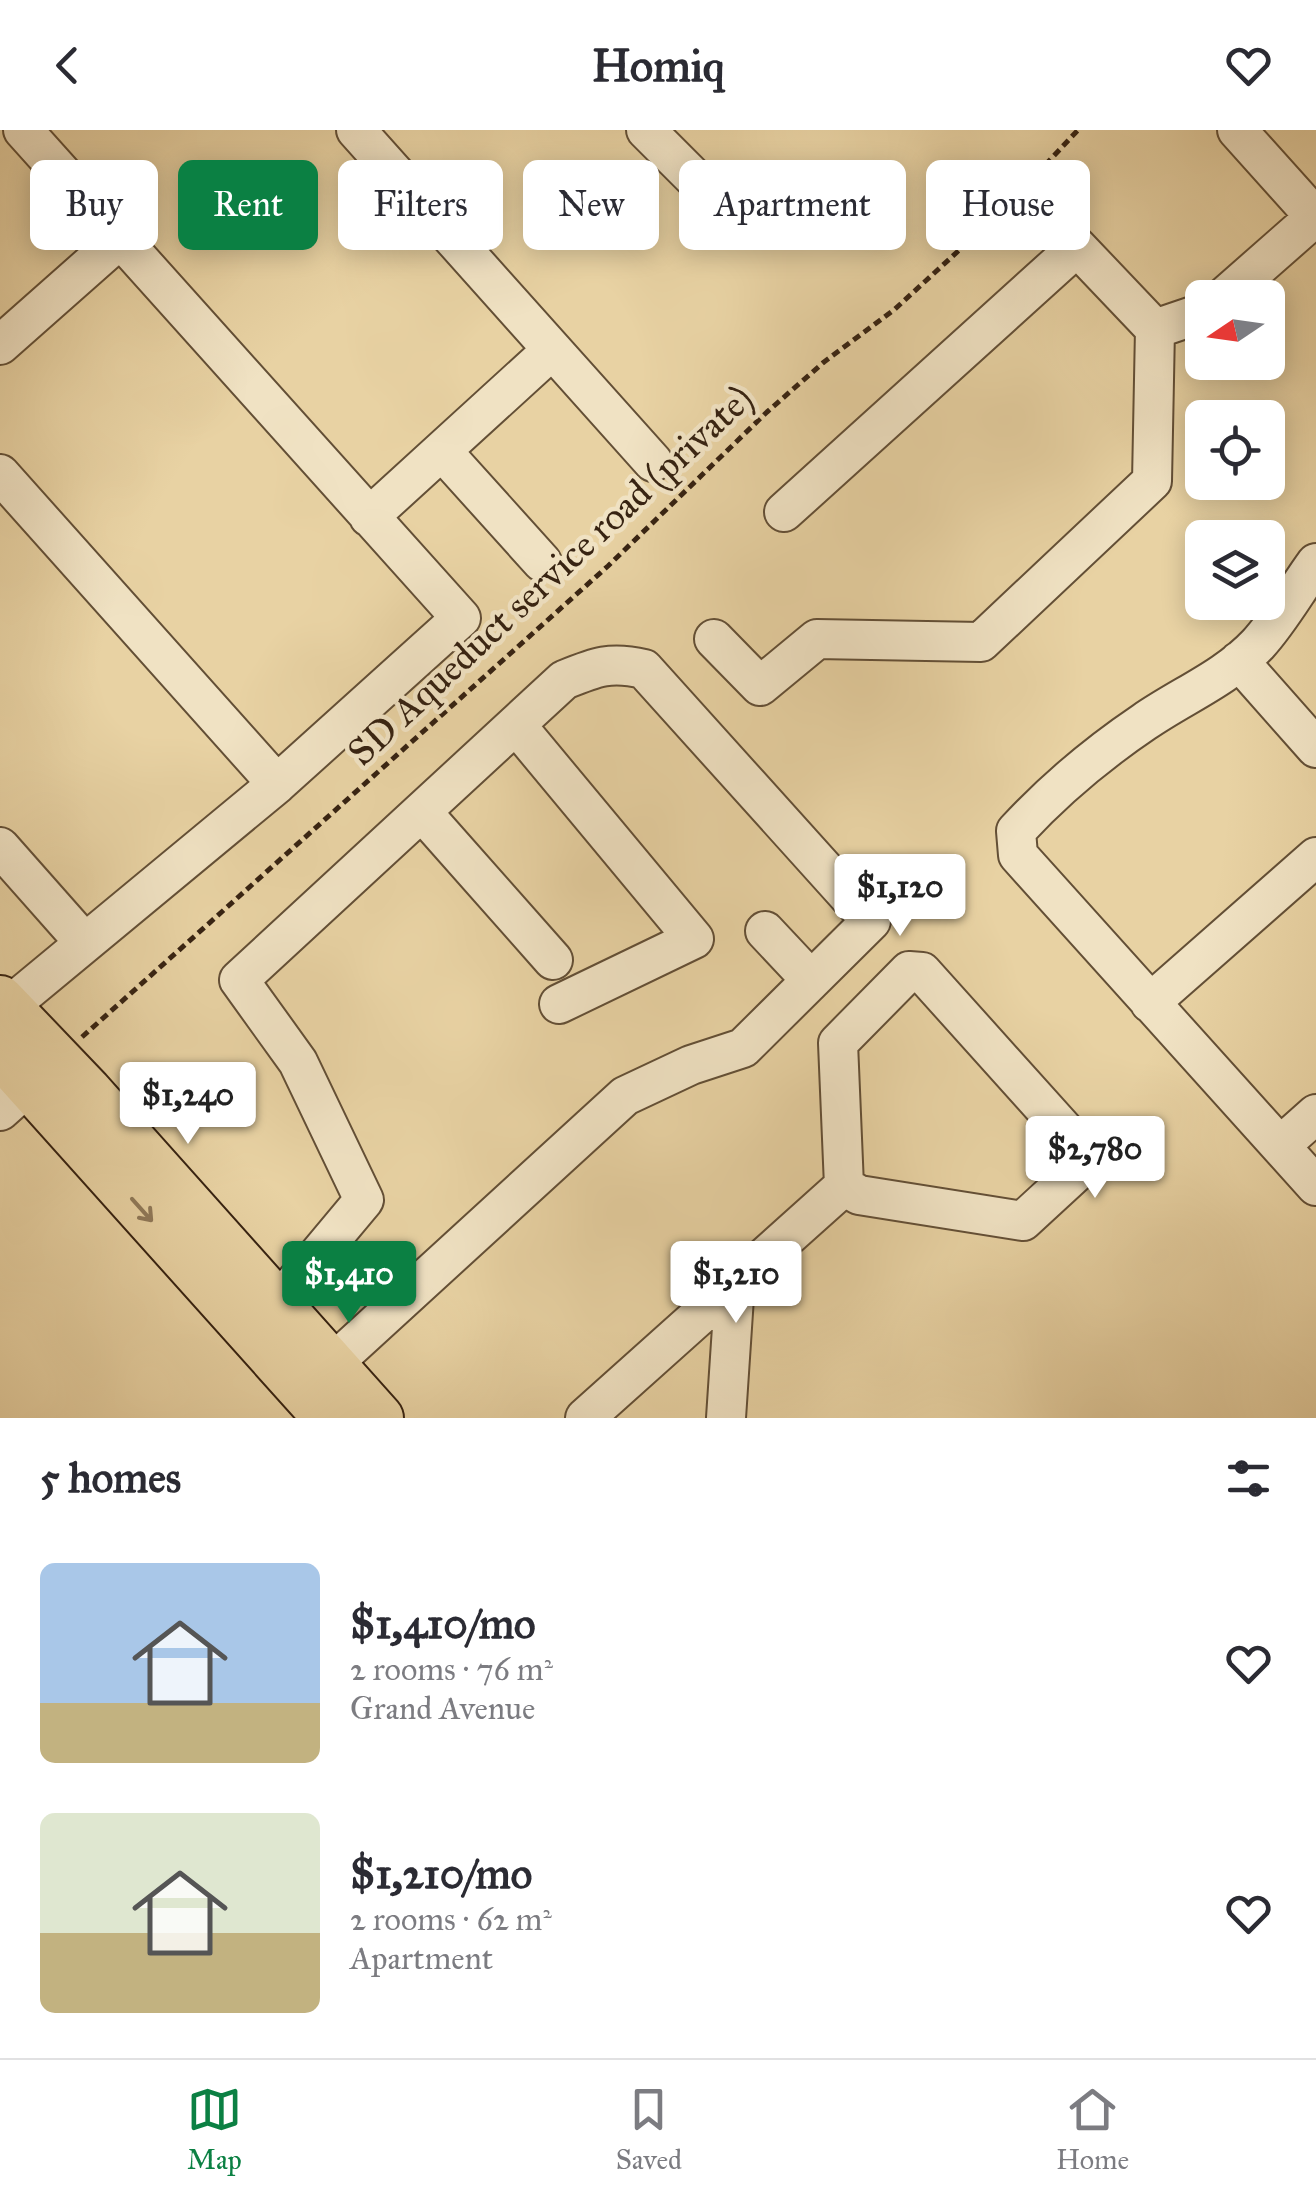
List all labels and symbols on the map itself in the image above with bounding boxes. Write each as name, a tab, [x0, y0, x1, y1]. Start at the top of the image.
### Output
north arrow	[1185, 280, 1285, 380]
street label: SD Aqueduct service road (private)	[338, 375, 762, 775]
pin: $1,120	[819, 854, 981, 939]
pin: $1,240	[107, 1062, 269, 1147]
pin: $2,780	[1014, 1116, 1176, 1201]
one-way arrow	[130, 1197, 153, 1222]
pin: $1,410	[268, 1241, 430, 1326]
pin: $1,210	[655, 1241, 817, 1326]

